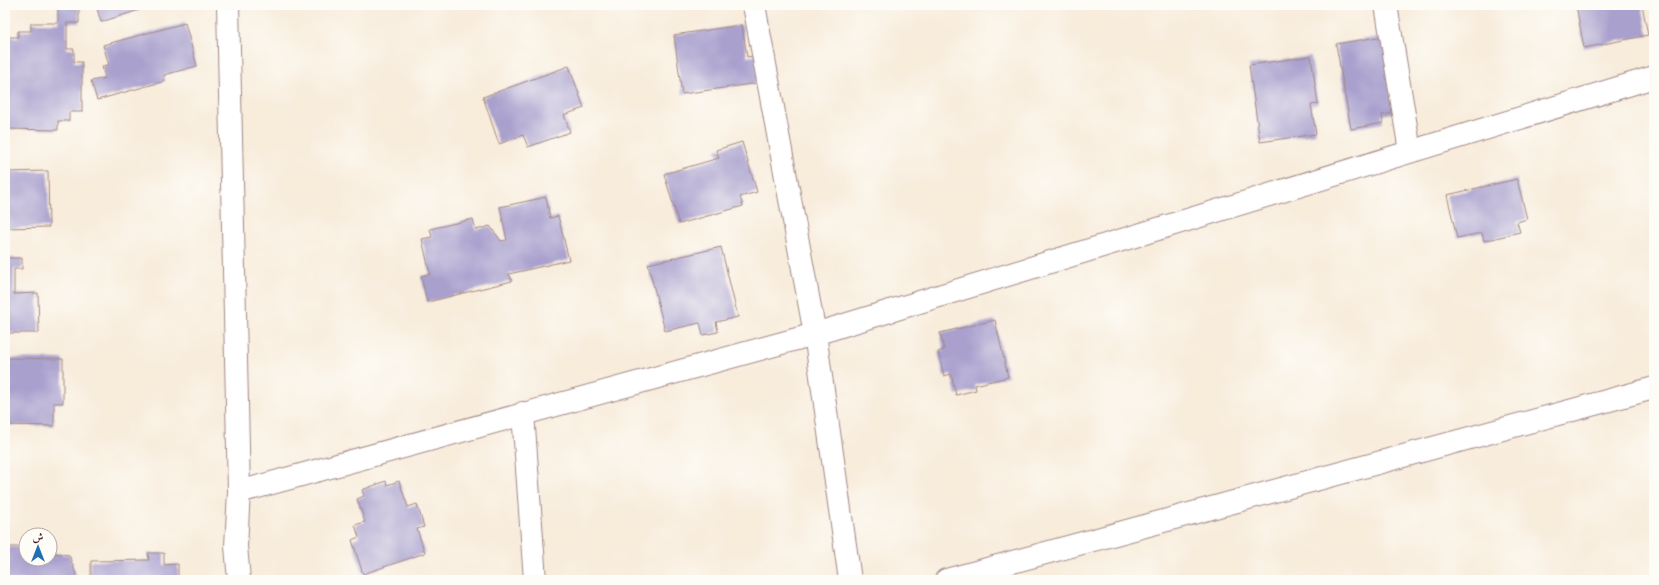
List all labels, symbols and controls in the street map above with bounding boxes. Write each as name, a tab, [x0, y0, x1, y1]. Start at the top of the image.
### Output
north arrow	[18, 527, 58, 567]
text: ش	[33, 530, 44, 545]

